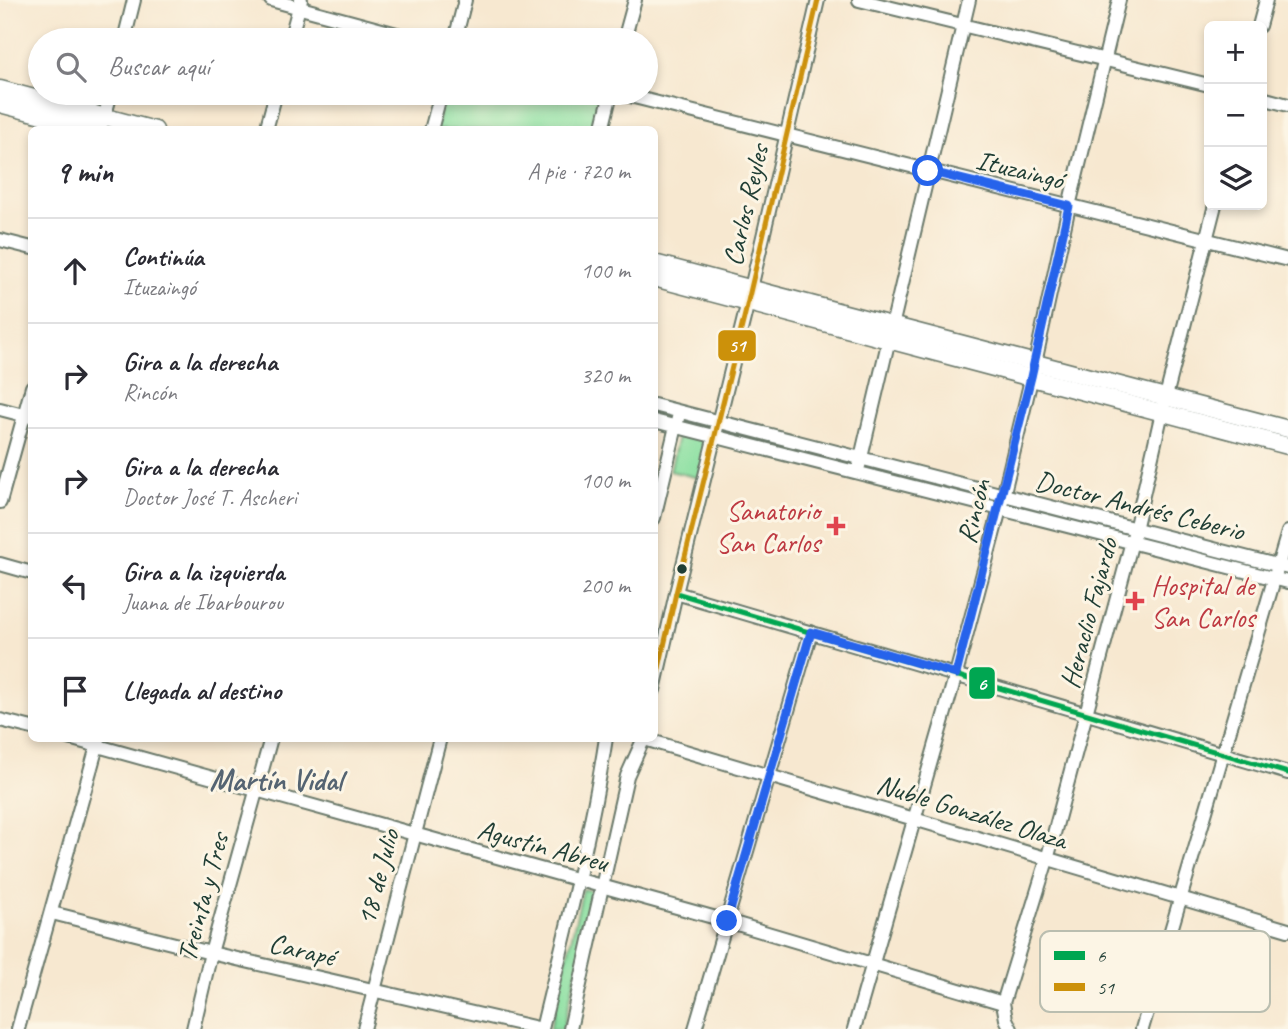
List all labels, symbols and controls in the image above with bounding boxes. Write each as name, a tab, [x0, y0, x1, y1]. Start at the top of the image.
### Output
map controls	[1204, 21, 1267, 210]
button: +	[1204, 21, 1267, 84]
search box	[28, 28, 658, 105]
icon: search	[52, 48, 90, 86]
text: Buscar aquí	[108, 50, 210, 83]
button: −	[1204, 84, 1267, 147]
street label: Carlos Reyles	[715, 139, 777, 269]
street label: Ituzaingó	[973, 142, 1071, 198]
button: layers	[1204, 147, 1267, 210]
text: 9 min	[56, 153, 113, 191]
route start	[912, 155, 943, 186]
text: A pie · 720 m	[527, 157, 630, 186]
text: Continúa	[123, 240, 204, 273]
icon: ahead	[56, 252, 94, 290]
text: 100 m	[581, 256, 630, 285]
text: Ituzaingó	[123, 273, 196, 302]
line badge: 51	[717, 329, 757, 362]
text: 51	[729, 334, 748, 358]
text: Gira a la derecha	[123, 345, 277, 378]
icon: right	[56, 357, 94, 395]
text: 320 m	[581, 361, 630, 390]
text: Rincón	[123, 378, 177, 407]
text: Gira a la derecha	[123, 450, 277, 483]
icon: right	[56, 462, 94, 500]
street label: Doctor Andrés Ceberio	[1032, 463, 1250, 549]
text: 100 m	[581, 466, 630, 495]
street label: Rincón	[949, 474, 999, 547]
text: Doctor José T. Ascheri	[123, 483, 297, 512]
place label: Sanatorio San Carlos	[716, 493, 823, 560]
marker: Sanatorio San Carlos	[826, 516, 846, 536]
street label: Heraclio Fajardo	[1052, 532, 1126, 692]
text: Gira a la izquierda	[123, 555, 284, 588]
unlabelled marker	[675, 562, 689, 576]
icon: left	[56, 567, 94, 605]
place label: Hospital de San Carlos	[1151, 568, 1257, 635]
text: 200 m	[581, 571, 630, 600]
text: Juana de Ibarbourou	[123, 588, 283, 617]
marker: Hospital de San Carlos	[1125, 591, 1145, 611]
line badge: 6	[968, 666, 996, 700]
icon: arrive	[56, 672, 94, 710]
text: 6	[978, 672, 989, 696]
text: Llegada al destino	[123, 674, 281, 707]
district label: Martín Vidal	[210, 761, 348, 799]
street label: Nuble González Olaza	[873, 766, 1073, 858]
street label: Agustín Abreu	[474, 811, 613, 880]
street label: 18 de Julio	[348, 823, 408, 929]
street label: Treinta y Tres	[169, 827, 237, 965]
route end	[711, 905, 742, 936]
street label: Carapé	[266, 925, 342, 975]
legend	[1040, 931, 1270, 1012]
text: 6	[1097, 944, 1107, 968]
text: 51	[1097, 976, 1116, 1000]

